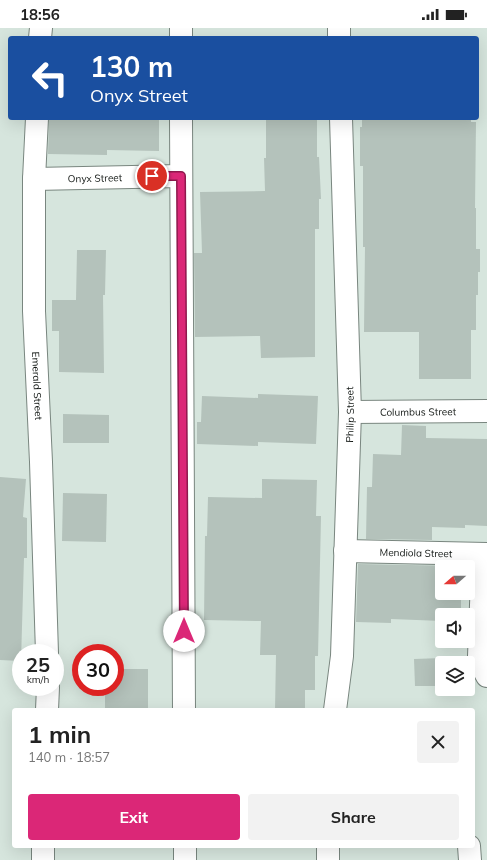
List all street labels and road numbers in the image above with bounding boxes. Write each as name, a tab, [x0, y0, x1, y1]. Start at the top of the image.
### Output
street label: Onyx Street	[68, 171, 123, 185]
street label: Emerald Street	[29, 351, 46, 421]
street label: Philip Street	[343, 386, 357, 443]
street label: Columbus Street	[380, 405, 457, 418]
street label: Mendiola Street	[379, 545, 453, 560]

